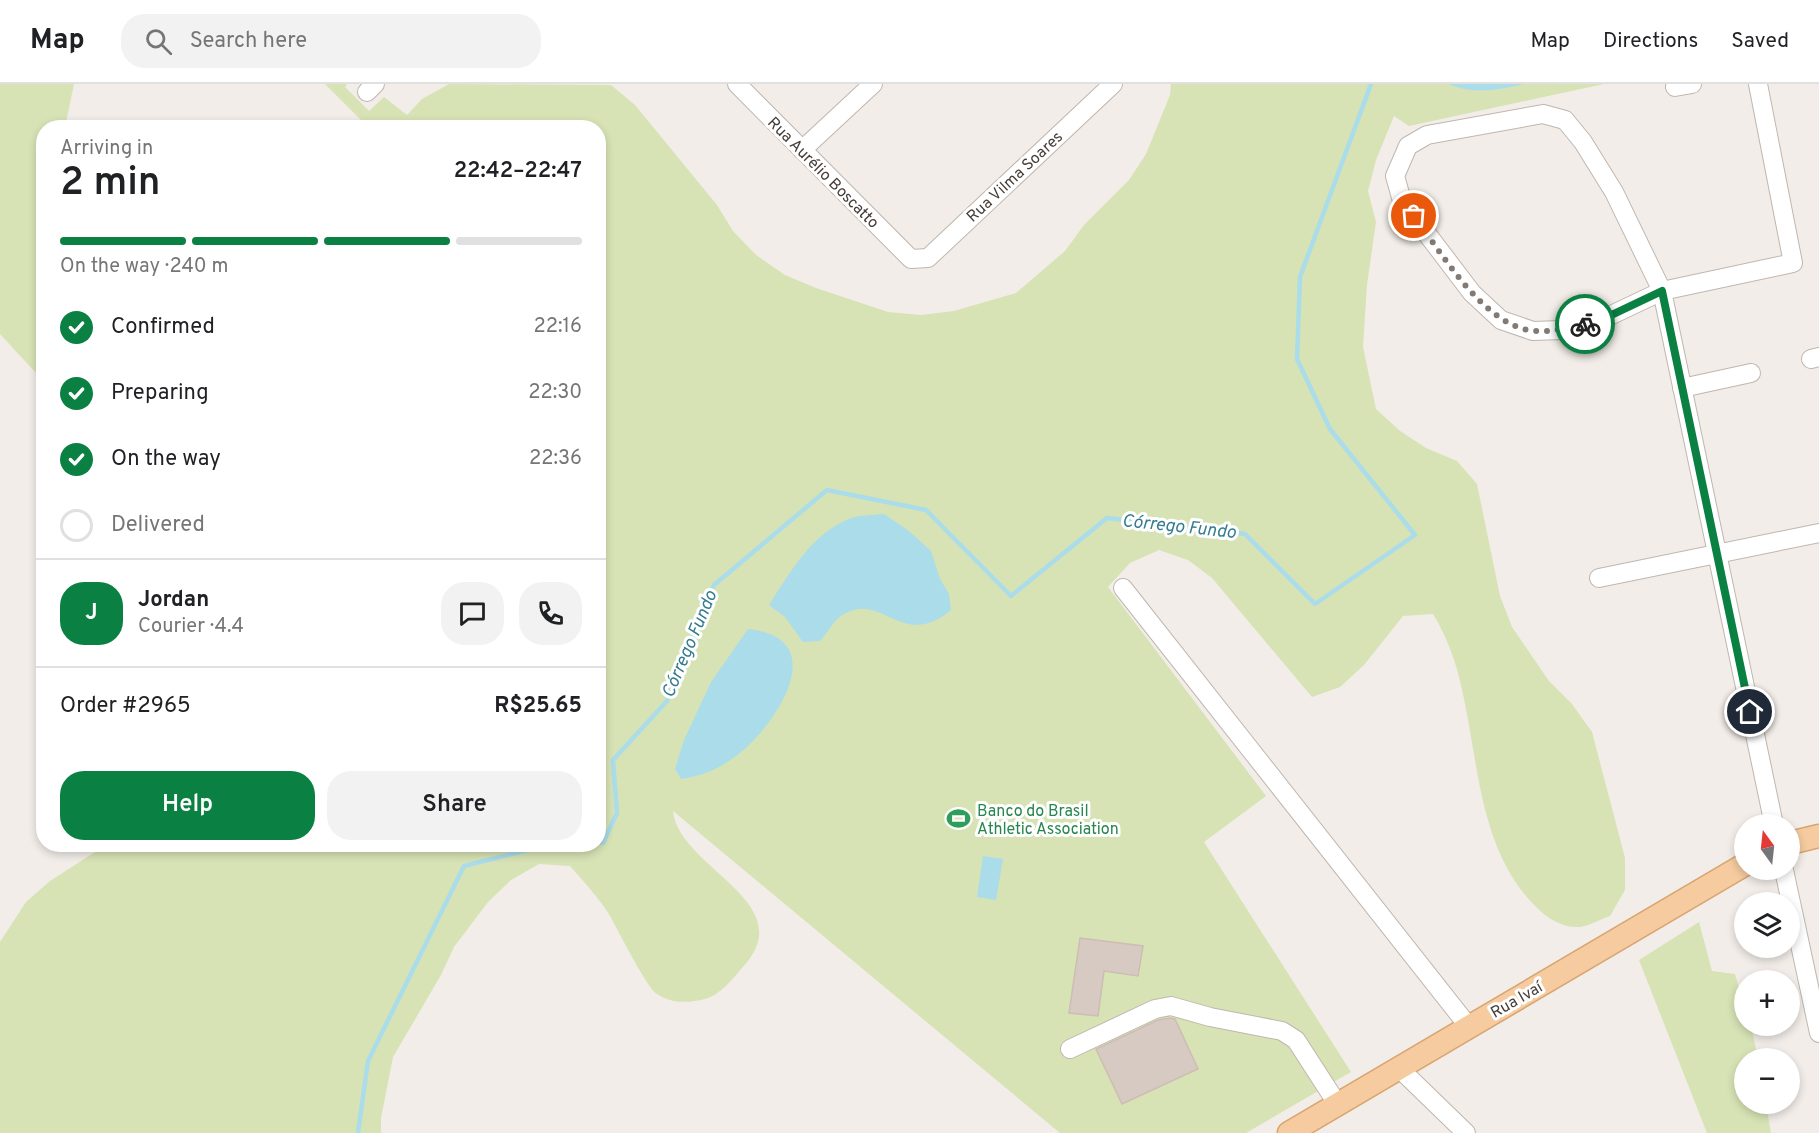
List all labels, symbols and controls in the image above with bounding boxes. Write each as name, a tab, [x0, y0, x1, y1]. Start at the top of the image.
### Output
search box	[121, 14, 541, 68]
text: Map	[30, 23, 85, 59]
icon: search	[142, 25, 175, 58]
text: Search here	[190, 28, 307, 55]
text: Map	[1530, 28, 1570, 55]
text: Directions	[1603, 28, 1698, 55]
text: Saved	[1731, 28, 1789, 55]
street label: Rua Aurélio Boscatto	[763, 113, 883, 233]
street label: Rua Vilma Soares	[963, 128, 1068, 227]
text: Arriving in	[60, 136, 153, 162]
text: 22:42–22:47	[454, 158, 582, 185]
text: 2 min	[60, 160, 161, 209]
pin	[1388, 190, 1439, 241]
icon: bag	[1397, 199, 1430, 232]
text: On the way · 240 m	[60, 254, 228, 280]
courier	[1555, 294, 1615, 354]
icon: bike	[1569, 308, 1602, 341]
icon: check	[60, 311, 93, 344]
text: Confirmed	[111, 314, 215, 341]
text: 22:16	[534, 314, 582, 340]
icon: check	[60, 377, 93, 410]
text: Preparing	[111, 380, 209, 407]
text: 22:30	[528, 380, 582, 406]
icon: check	[60, 443, 93, 476]
text: On the way	[111, 446, 221, 473]
text: 22:36	[529, 446, 582, 472]
water label: Córrego Fundo	[1121, 510, 1237, 545]
text: Delivered	[111, 512, 205, 539]
button: chat	[441, 582, 504, 645]
button: phone	[519, 582, 582, 645]
text: Jordan	[138, 587, 209, 614]
water label: Córrego Fundo	[657, 587, 723, 702]
text: J	[85, 600, 98, 627]
text: Courier · 4.4	[138, 614, 244, 640]
pin	[1724, 686, 1775, 737]
text: Order #2965	[60, 693, 191, 720]
text: R$25.65	[494, 693, 582, 720]
icon: home	[1733, 695, 1766, 728]
button: Help	[60, 771, 315, 840]
button: Share	[327, 771, 582, 840]
place label: Banco do Brasil Athletic Association	[977, 802, 1119, 840]
sports icon: Banco do Brasil Athletic Association	[946, 806, 972, 832]
north arrow	[1734, 814, 1800, 880]
map controls	[1734, 814, 1800, 1114]
button: layers	[1734, 892, 1800, 958]
button: +	[1734, 970, 1800, 1036]
street label: Rua Ivaí	[1488, 977, 1548, 1024]
button: −	[1734, 1048, 1800, 1114]

